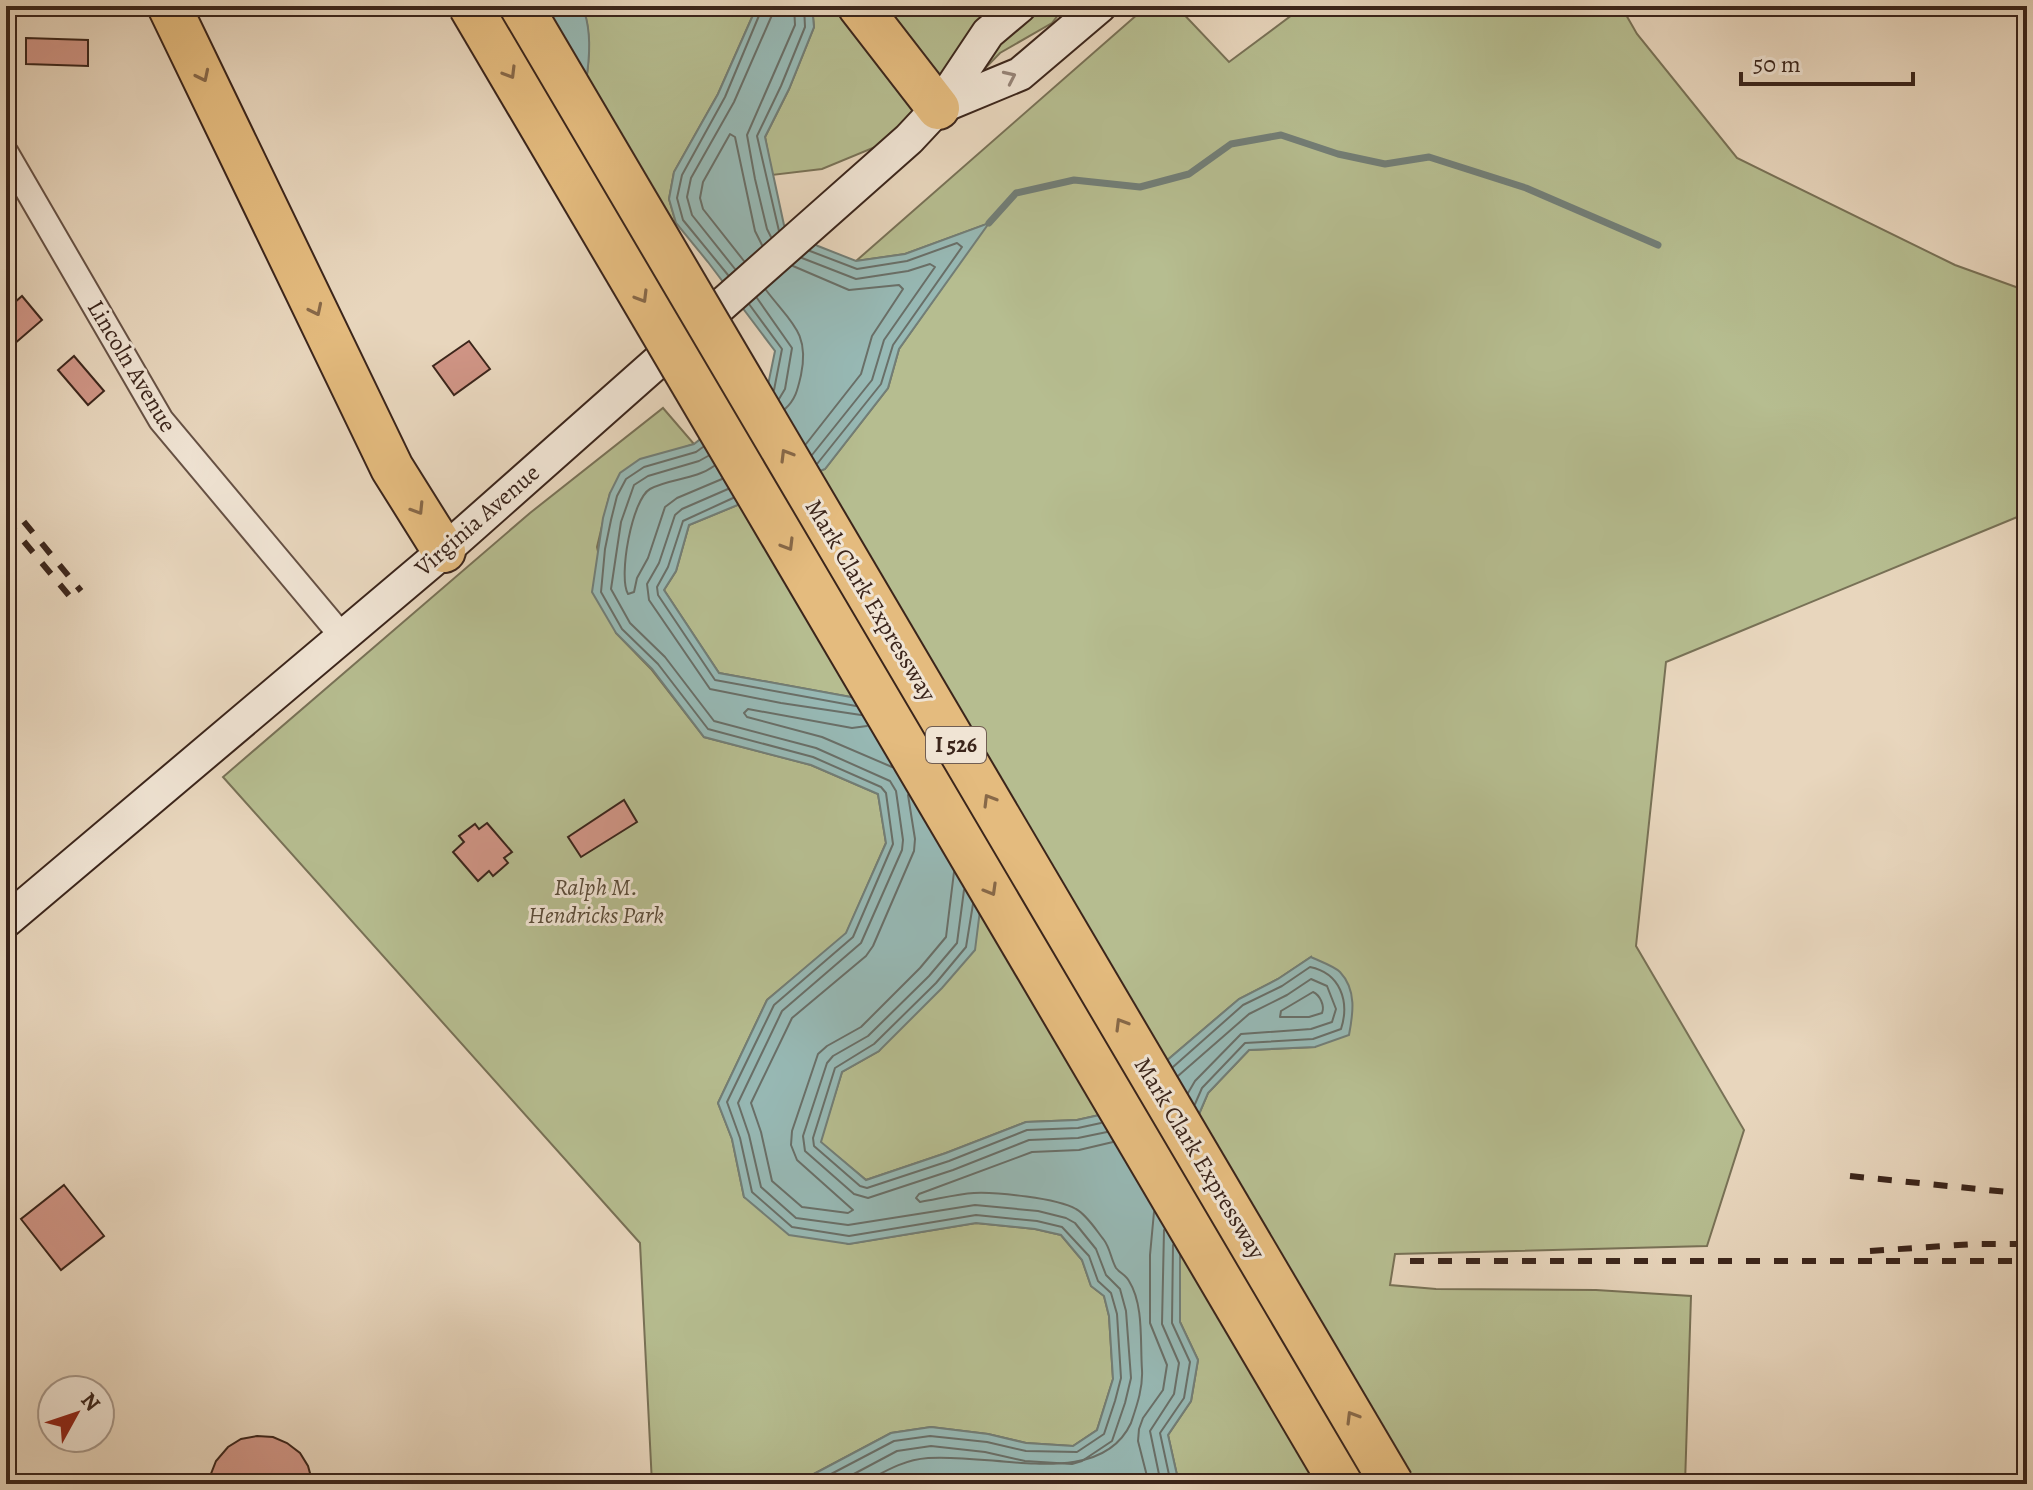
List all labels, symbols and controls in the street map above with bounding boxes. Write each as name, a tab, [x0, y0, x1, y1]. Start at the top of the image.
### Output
scale bar	[1741, 36, 1913, 86]
text: 50 m	[1753, 48, 1801, 80]
one-way arrow	[500, 64, 515, 79]
one-way arrow	[193, 68, 209, 83]
one-way arrow	[1002, 71, 1016, 87]
one-way arrow	[632, 288, 647, 303]
street label: Lincoln Avenue	[80, 294, 184, 438]
one-way arrow	[306, 302, 322, 317]
one-way arrow	[780, 450, 796, 464]
street label: Virginia Avenue	[407, 457, 546, 584]
street label: Mark Clark Expressway	[798, 493, 944, 707]
one-way arrow	[408, 500, 423, 515]
one-way arrow	[778, 536, 794, 551]
road number: I 526	[926, 727, 986, 763]
one-way arrow	[983, 794, 999, 809]
park label: Ralph M. Hendricks Park	[528, 871, 664, 931]
one-way arrow	[981, 881, 997, 896]
one-way arrow	[1115, 1018, 1131, 1033]
street label: Mark Clark Expressway	[1127, 1051, 1273, 1265]
north arrow	[36, 1374, 116, 1454]
text: N	[74, 1386, 107, 1418]
one-way arrow	[1347, 1411, 1362, 1426]

